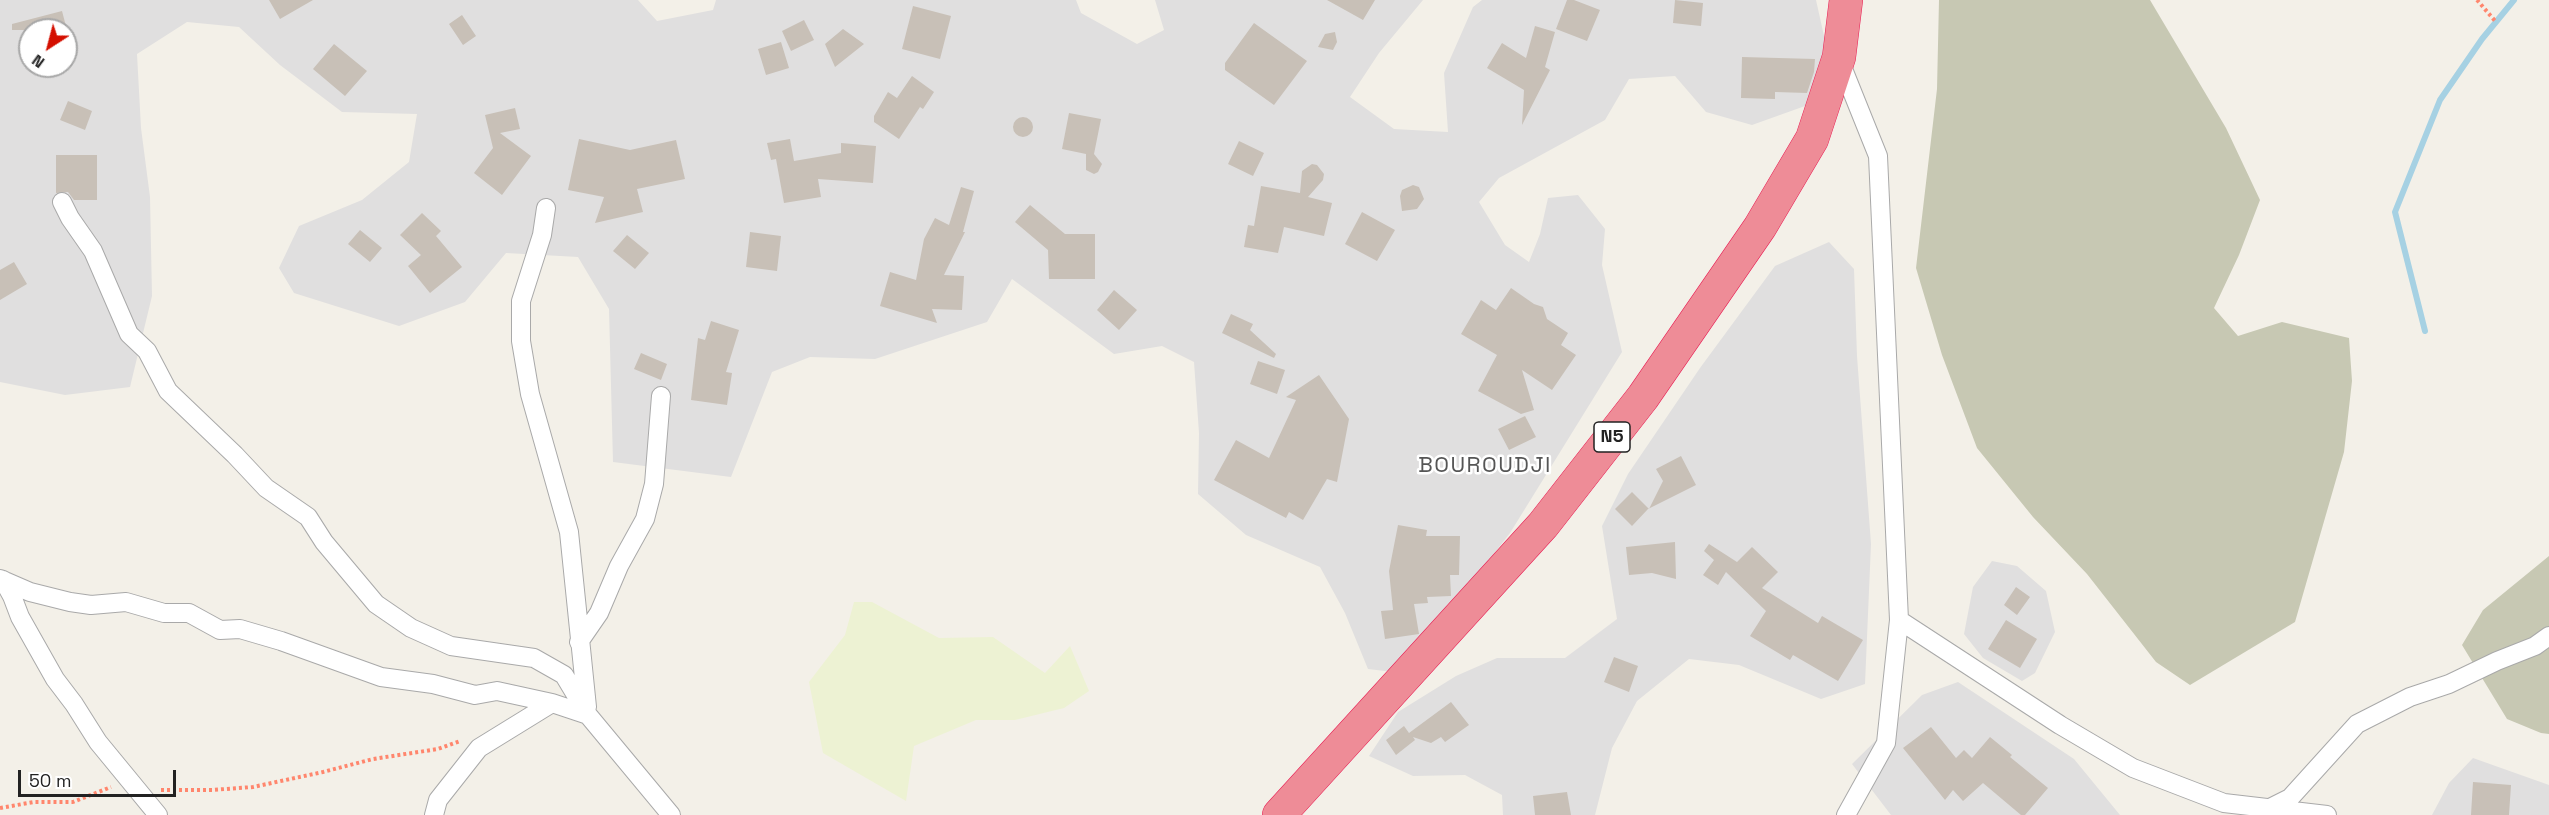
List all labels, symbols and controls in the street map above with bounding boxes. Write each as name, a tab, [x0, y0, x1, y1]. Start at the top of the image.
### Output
north arrow	[18, 18, 78, 78]
text: N	[28, 50, 49, 73]
road number: N5	[1594, 422, 1630, 452]
district label: BOUROUDJI	[1418, 453, 1552, 479]
scale bar	[21, 758, 178, 796]
text: 50 m	[29, 769, 71, 792]

